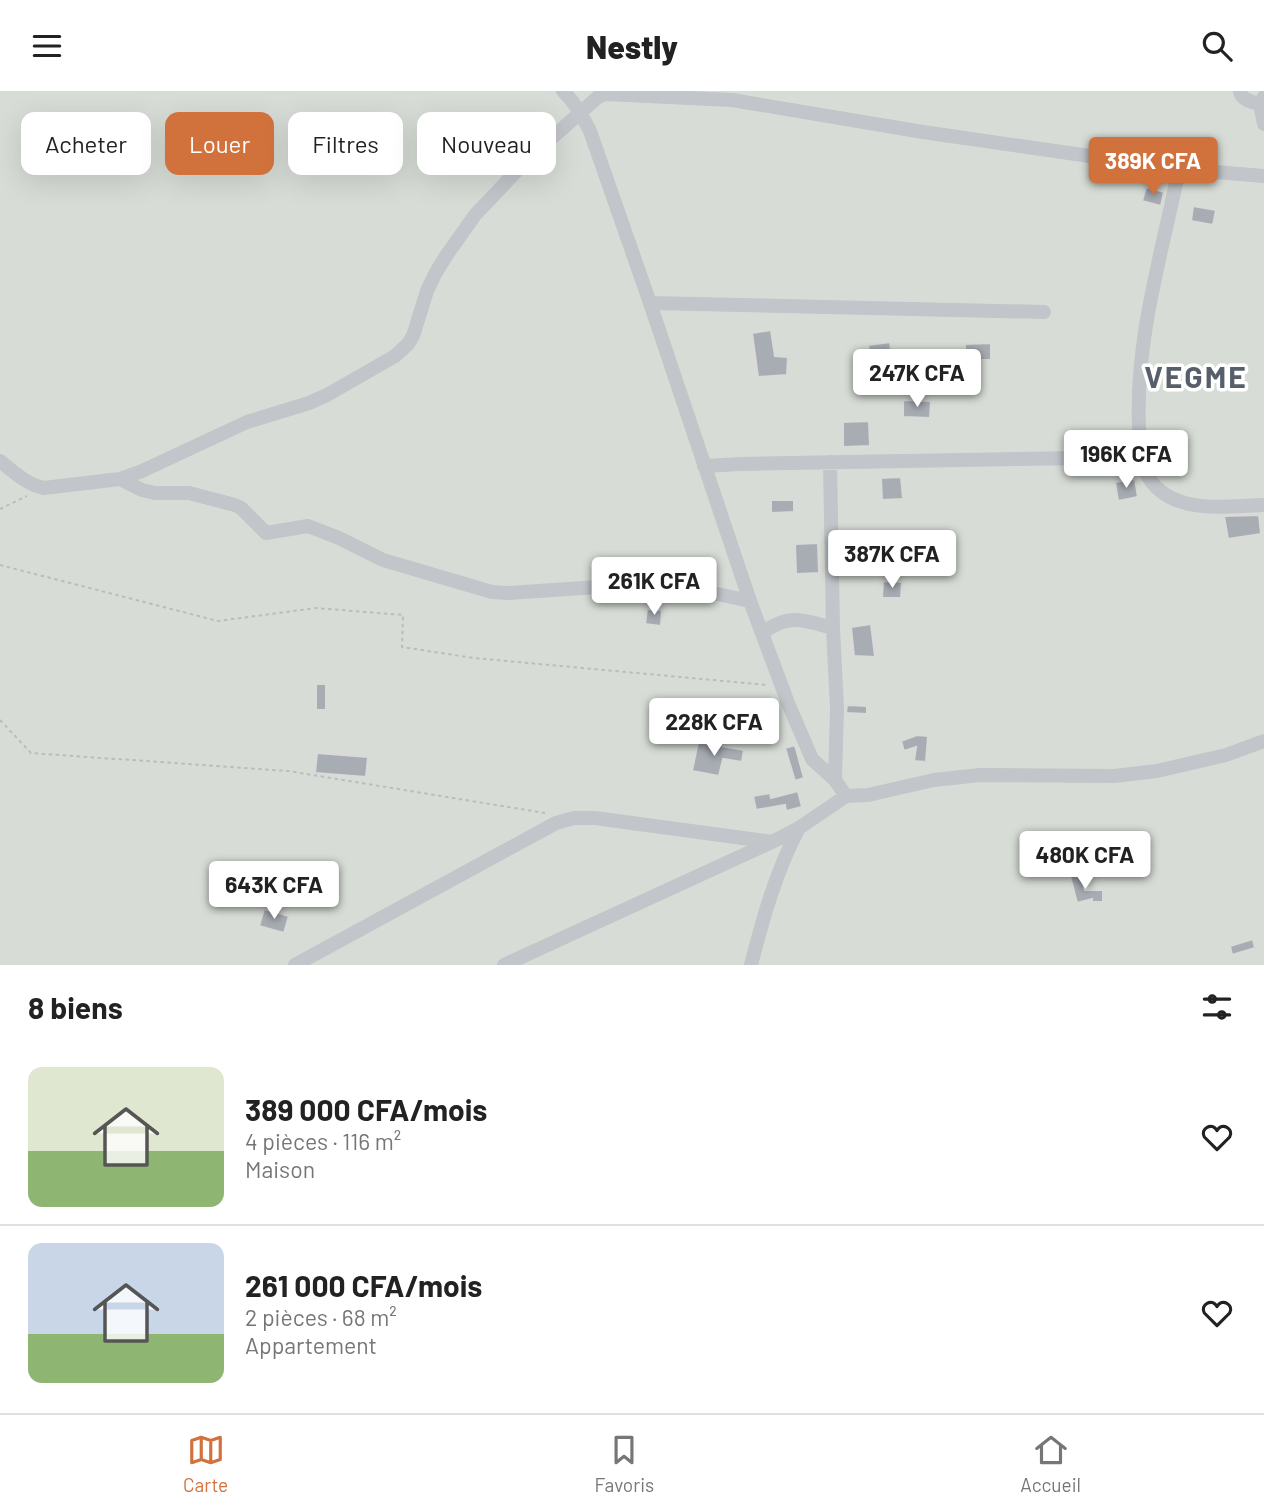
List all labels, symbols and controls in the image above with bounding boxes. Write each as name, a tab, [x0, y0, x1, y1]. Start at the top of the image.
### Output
icon: menu	[28, 27, 66, 65]
text: Nestly	[586, 27, 678, 65]
icon: search	[1198, 27, 1236, 65]
chip: Acheter	[21, 112, 151, 175]
chip: Louer	[165, 112, 274, 175]
chip: Filtres	[288, 112, 403, 175]
chip: Nouveau	[417, 112, 556, 175]
pin: 389K CFA	[1081, 137, 1225, 197]
text: 389K CFA	[1105, 146, 1201, 174]
pin: 247K CFA	[845, 349, 989, 409]
text: 247K CFA	[869, 358, 965, 386]
district label: VEGME	[1144, 358, 1248, 394]
pin: 196K CFA	[1054, 431, 1198, 490]
text: 196K CFA	[1080, 439, 1172, 467]
pin: 387K CFA	[820, 531, 964, 590]
text: 387K CFA	[844, 539, 940, 567]
pin: 261K CFA	[582, 557, 726, 617]
text: 261K CFA	[608, 566, 700, 594]
pin: 228K CFA	[642, 699, 786, 758]
text: 228K CFA	[665, 707, 763, 735]
pin: 480K CFA	[1013, 831, 1157, 891]
text: 480K CFA	[1036, 840, 1134, 868]
pin: 643K CFA	[202, 861, 346, 921]
text: 643K CFA	[225, 870, 323, 898]
icon: filters	[1198, 988, 1236, 1026]
text: 8 biens	[28, 989, 123, 1025]
text: 389 000 CFA/mois	[245, 1091, 487, 1127]
icon: home	[84, 1095, 168, 1179]
icon: heart	[1198, 1118, 1236, 1156]
text: 4 pièces · 116 m²	[245, 1127, 401, 1155]
text: Maison	[245, 1155, 315, 1183]
text: 261 000 CFA/mois	[245, 1267, 482, 1303]
icon: home	[84, 1271, 168, 1355]
icon: heart	[1198, 1294, 1236, 1332]
text: 2 pièces · 68 m²	[245, 1303, 397, 1331]
text: Appartement	[245, 1331, 377, 1359]
tab: Carte	[183, 1431, 228, 1496]
tab: Favoris	[594, 1431, 654, 1496]
tab: Accueil	[1020, 1431, 1081, 1496]

